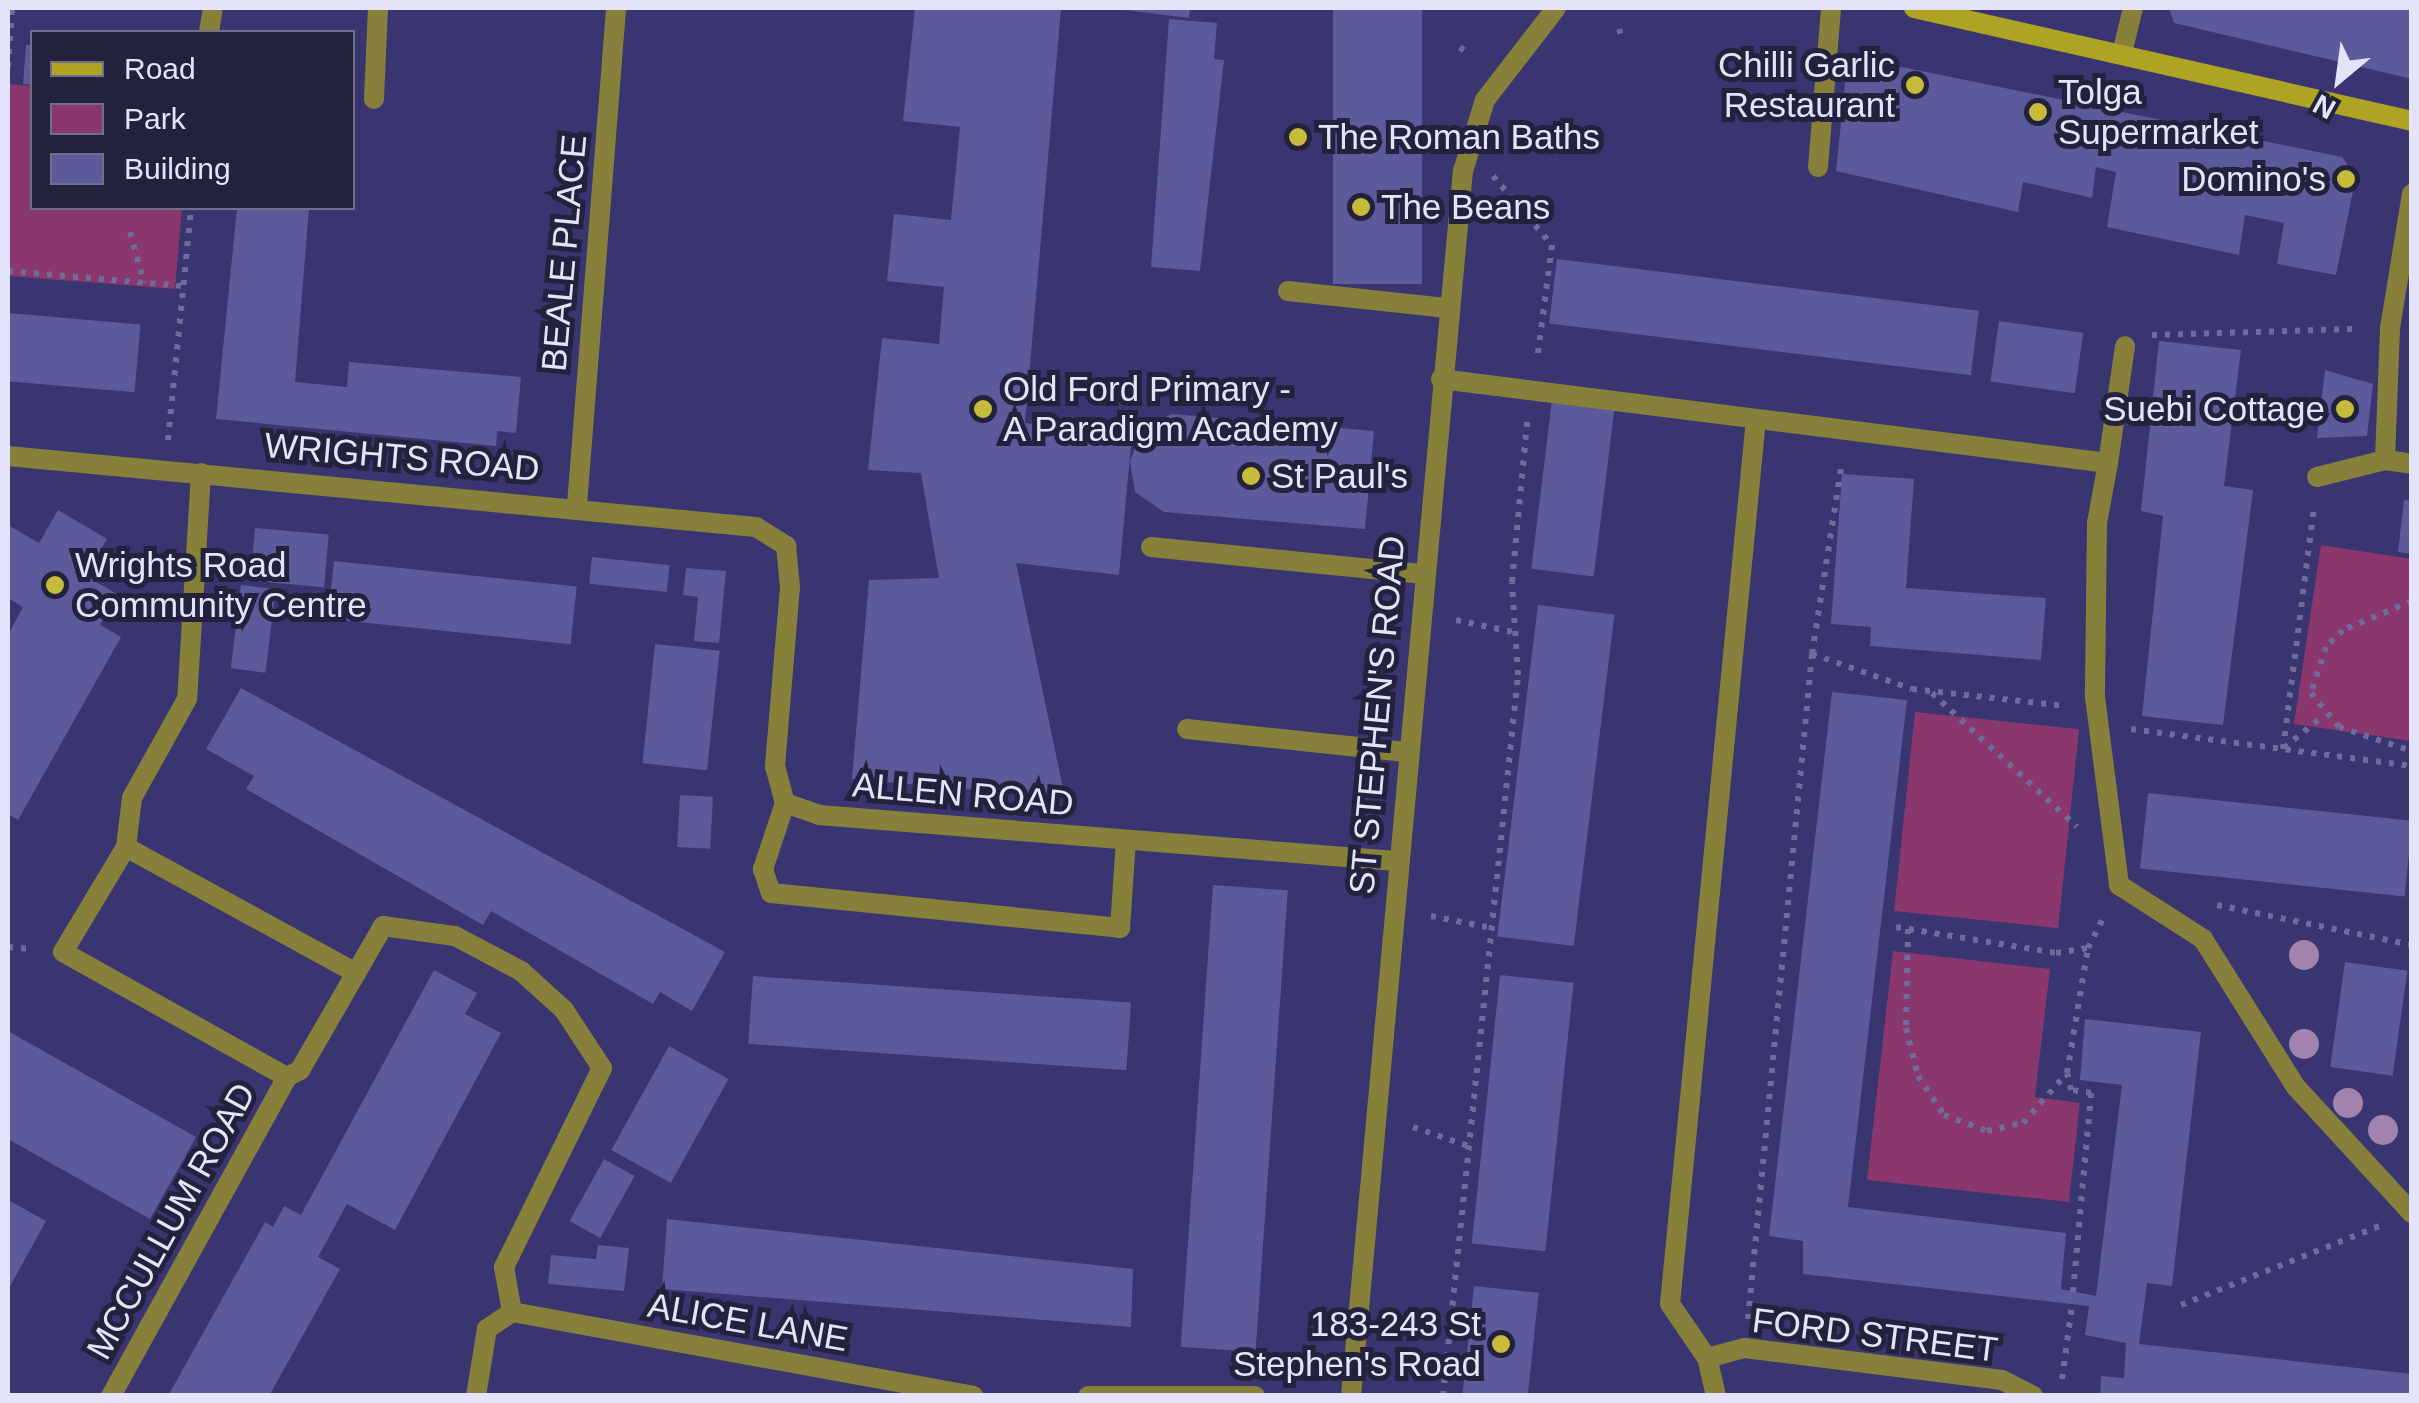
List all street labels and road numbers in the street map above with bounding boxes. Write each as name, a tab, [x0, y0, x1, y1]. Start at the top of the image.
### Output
street label: BEALE PLACE	[533, 133, 595, 373]
street label: WRIGHTS ROAD	[263, 424, 541, 490]
street label: ST STEPHEN'S ROAD	[1340, 534, 1414, 896]
street label: ALLEN ROAD	[851, 763, 1075, 825]
street label: MCCULLUM ROAD	[78, 1076, 264, 1366]
street label: ALICE LANE	[645, 1284, 851, 1360]
street label: FORD STREET	[1750, 1299, 2000, 1371]

